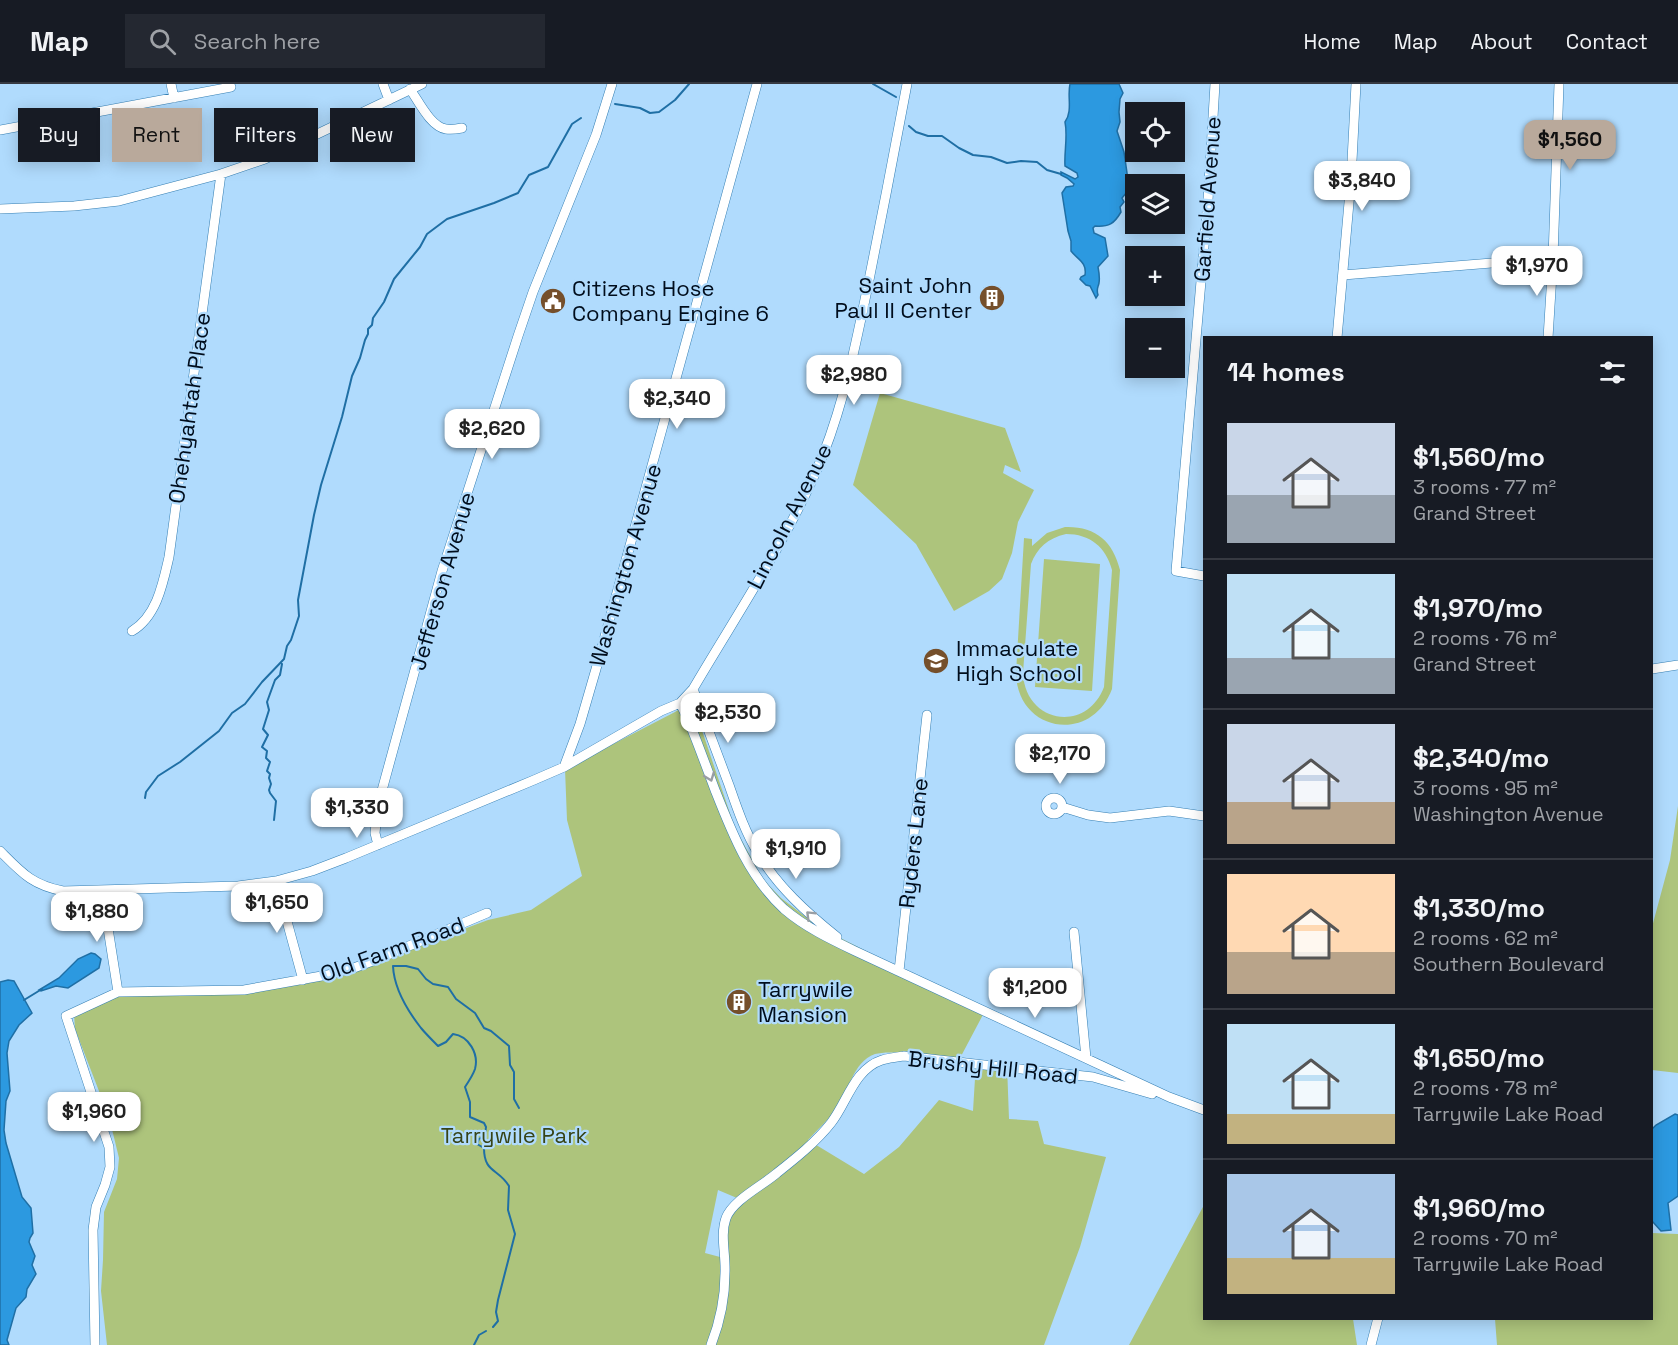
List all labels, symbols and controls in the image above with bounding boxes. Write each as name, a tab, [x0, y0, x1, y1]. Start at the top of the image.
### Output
search box	[125, 14, 545, 68]
text: Map	[30, 23, 89, 59]
icon: search	[146, 25, 179, 58]
text: Search here	[194, 27, 321, 55]
text: Home	[1303, 28, 1361, 55]
text: Map	[1394, 28, 1438, 55]
text: About	[1471, 28, 1533, 55]
text: Contact	[1566, 28, 1648, 55]
map controls	[1125, 102, 1185, 378]
button: locate	[1125, 102, 1185, 162]
chip: Buy	[18, 108, 100, 162]
chip: Rent	[112, 108, 202, 162]
chip: Filters	[214, 108, 318, 162]
chip: New	[330, 108, 415, 162]
street label: Garfield Avenue	[1187, 115, 1227, 283]
pin: $1,560	[1521, 120, 1619, 171]
text: $1,560	[1538, 126, 1602, 152]
pin: $3,840	[1313, 161, 1411, 212]
text: $3,840	[1328, 167, 1396, 193]
button: layers	[1125, 174, 1185, 234]
button: +	[1125, 246, 1185, 306]
pin: $1,970	[1488, 246, 1586, 297]
text: $1,970	[1506, 252, 1568, 278]
place label: Saint John Paul II Center	[834, 271, 972, 324]
place label: Citizens Hose Company Engine 6	[572, 274, 769, 327]
building icon: Saint John Paul II Center	[977, 283, 1007, 313]
public building icon: Citizens Hose Company Engine 6	[538, 286, 568, 316]
street label: Ohehyahtah Place	[162, 311, 216, 505]
button: −	[1125, 318, 1185, 378]
pin: $2,980	[805, 355, 903, 406]
text: 14 homes	[1227, 355, 1345, 389]
icon: filters	[1596, 356, 1629, 389]
text: $2,980	[820, 361, 888, 387]
pin: $2,340	[628, 379, 726, 430]
text: $2,340	[643, 385, 711, 411]
pin: $2,620	[443, 409, 541, 460]
text: $2,620	[459, 415, 525, 441]
street label: Lincoln Avenue	[740, 439, 838, 593]
text: $1,560/mo	[1413, 440, 1545, 474]
icon: home	[1275, 447, 1347, 519]
street label: Washington Avenue	[583, 460, 667, 670]
text: 3 rooms · 77 m²	[1413, 474, 1556, 500]
street label: Jefferson Avenue	[403, 489, 481, 673]
text: Grand Street	[1413, 500, 1536, 526]
text: $1,970/mo	[1413, 591, 1543, 625]
icon: home	[1275, 598, 1347, 670]
text: 2 rooms · 76 m²	[1413, 625, 1557, 651]
place label: Immaculate High School	[956, 634, 1082, 687]
school or university icon: Immaculate High School	[921, 646, 951, 676]
text: Grand Street	[1413, 651, 1536, 677]
pin: $2,530	[679, 693, 777, 744]
text: $2,530	[695, 699, 762, 725]
pin: $2,170	[1011, 734, 1109, 785]
text: $2,170	[1029, 740, 1091, 766]
text: $2,340/mo	[1413, 741, 1549, 775]
icon: home	[1275, 748, 1347, 820]
one-way arrow	[703, 771, 716, 782]
text: 3 rooms · 95 m²	[1413, 775, 1558, 801]
street label: Ryders Lane	[892, 776, 934, 910]
pin: $1,330	[308, 788, 406, 839]
text: $1,330	[325, 794, 389, 820]
text: Washington Avenue	[1413, 801, 1603, 827]
pin: $1,910	[747, 829, 845, 880]
text: $1,910	[765, 835, 827, 861]
pin: $1,650	[228, 883, 326, 934]
text: $1,650	[245, 889, 309, 915]
text: $1,330/mo	[1413, 891, 1545, 925]
pin: $1,880	[48, 892, 146, 943]
text: $1,880	[65, 898, 129, 924]
icon: home	[1275, 898, 1347, 970]
street label: Old Farm Road	[316, 910, 468, 988]
one-way arrow	[806, 911, 817, 922]
text: 2 rooms · 62 m²	[1413, 925, 1558, 951]
text: Southern Boulevard	[1413, 951, 1604, 977]
pin: $1,200	[986, 968, 1084, 1019]
text: $1,200	[1003, 974, 1067, 1000]
place label: Tarrywile Mansion	[758, 975, 853, 1028]
building icon: Tarrywile Mansion	[724, 987, 754, 1017]
text: $1,650/mo	[1413, 1041, 1545, 1075]
street label: Brushy Hill Road	[907, 1044, 1079, 1090]
icon: home	[1275, 1048, 1347, 1120]
text: 2 rooms · 78 m²	[1413, 1075, 1557, 1101]
pin: $1,960	[45, 1092, 143, 1143]
text: $1,960	[62, 1098, 126, 1124]
text: Tarrywile Lake Road	[1413, 1101, 1603, 1127]
park label: Tarrywile Park	[441, 1121, 587, 1149]
text: $1,960/mo	[1413, 1191, 1545, 1225]
icon: home	[1275, 1198, 1347, 1270]
text: 2 rooms · 70 m²	[1413, 1225, 1557, 1251]
text: Tarrywile Lake Road	[1413, 1251, 1603, 1277]

